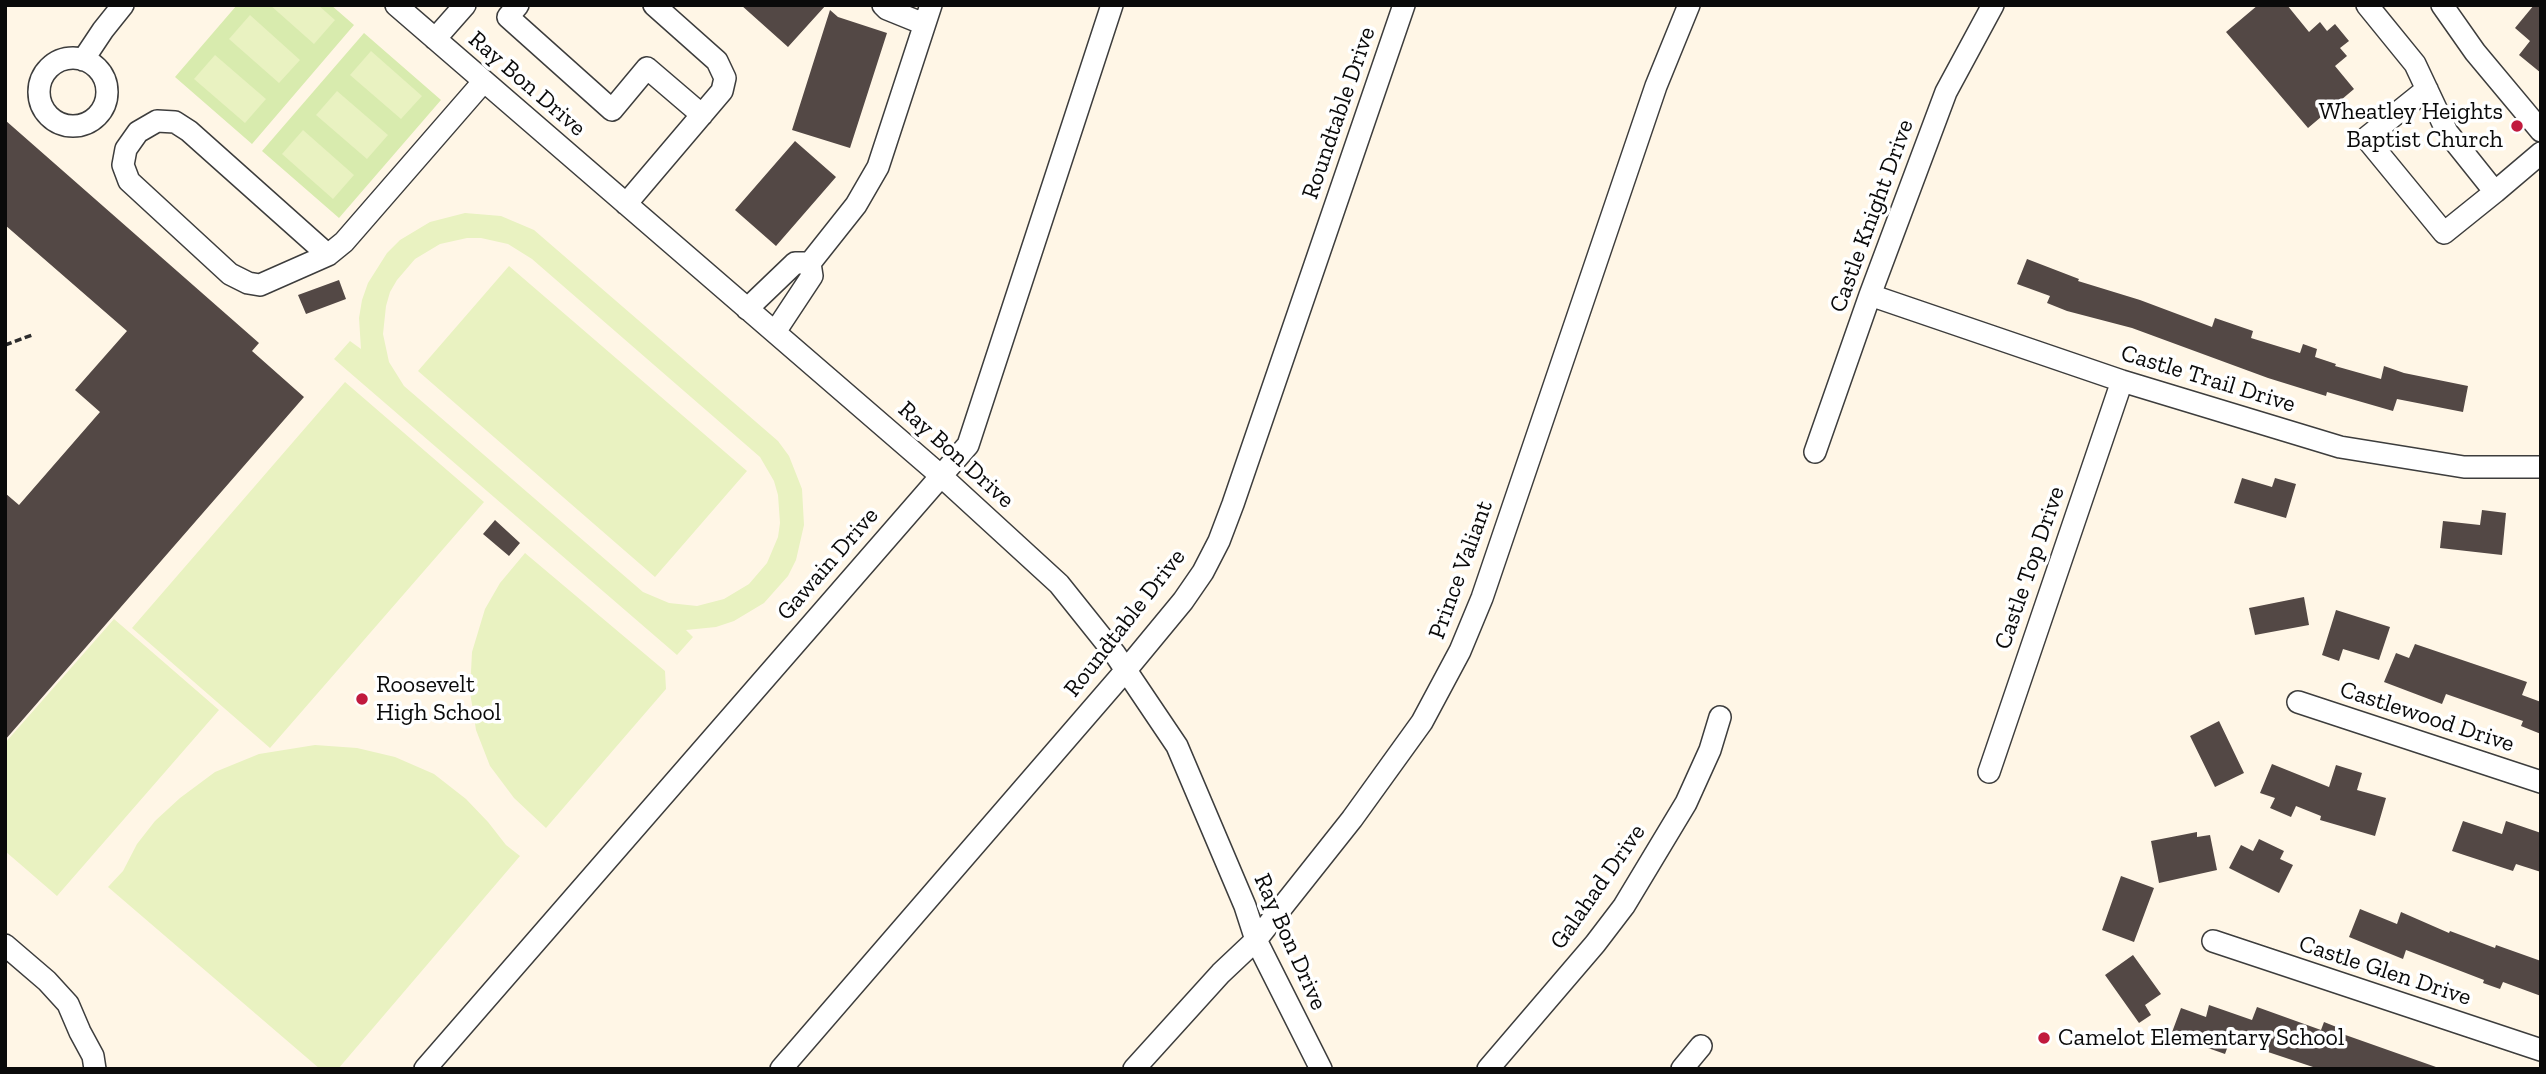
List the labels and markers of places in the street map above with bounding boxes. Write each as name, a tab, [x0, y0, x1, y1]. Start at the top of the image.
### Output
place label: Wheatley Heights Baptist Church	[2319, 98, 2503, 154]
marker: Wheatley Heights Baptist Church	[2509, 118, 2525, 134]
place label: Roosevelt High School	[376, 671, 501, 727]
marker: Roosevelt High School	[354, 691, 370, 707]
place label: Camelot Elementary School	[2058, 1024, 2344, 1052]
marker: Camelot Elementary School	[2036, 1030, 2052, 1046]

